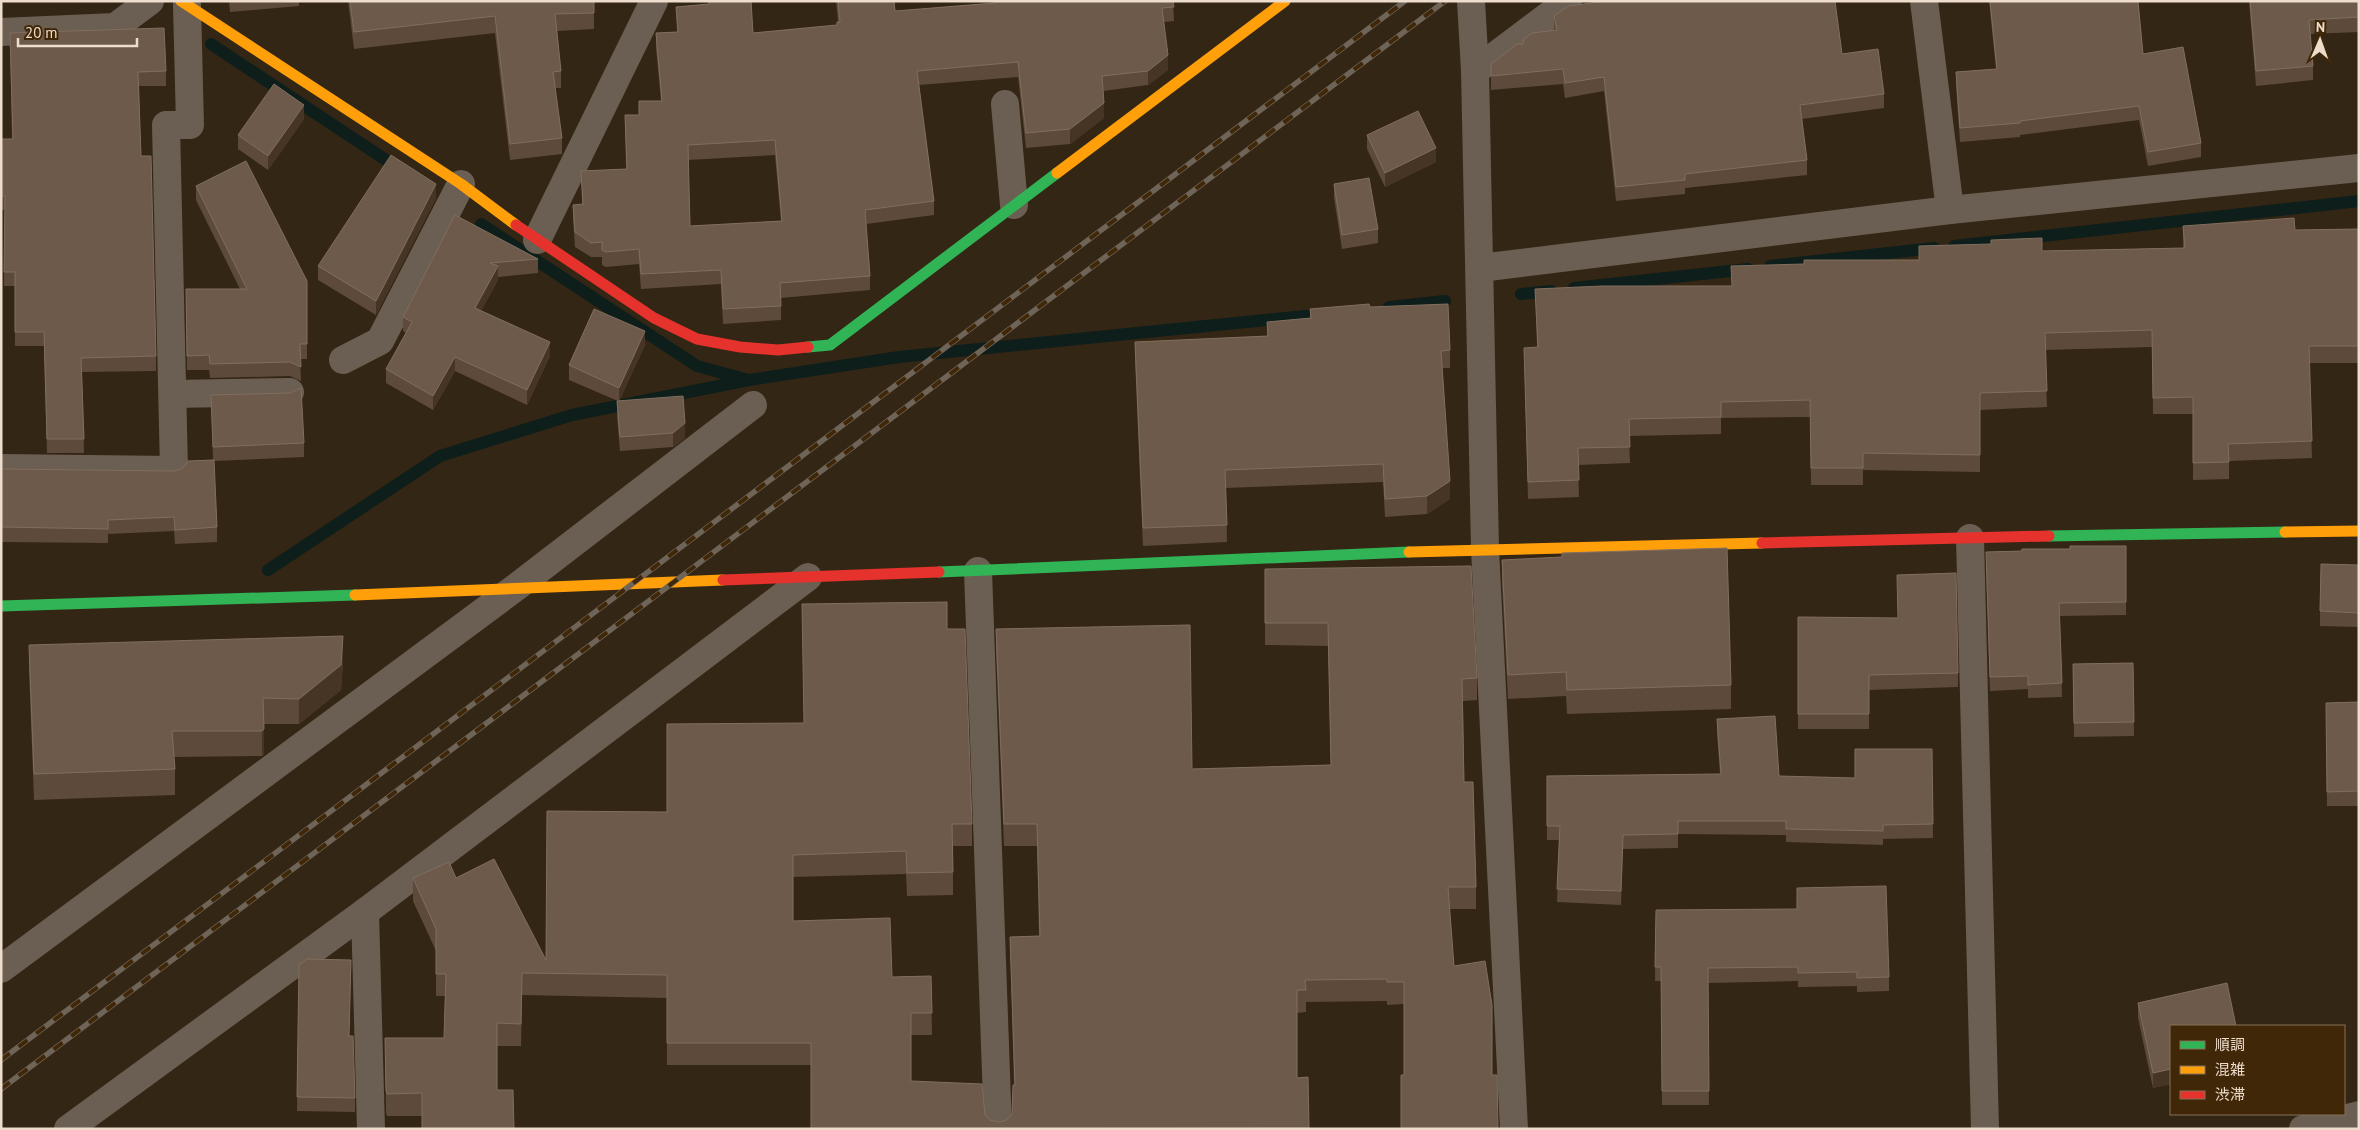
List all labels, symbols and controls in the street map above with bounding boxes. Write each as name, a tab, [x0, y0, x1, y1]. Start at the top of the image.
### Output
scale bar	[18, 15, 136, 47]
north arrow	[2295, 15, 2345, 65]
text: N	[2316, 18, 2325, 36]
text: 20 m	[25, 23, 58, 42]
legend	[2170, 1025, 2345, 1115]
text: 順調	[2215, 1035, 2245, 1054]
text: 混雑	[2215, 1060, 2245, 1079]
text: 渋滞	[2215, 1085, 2245, 1104]

